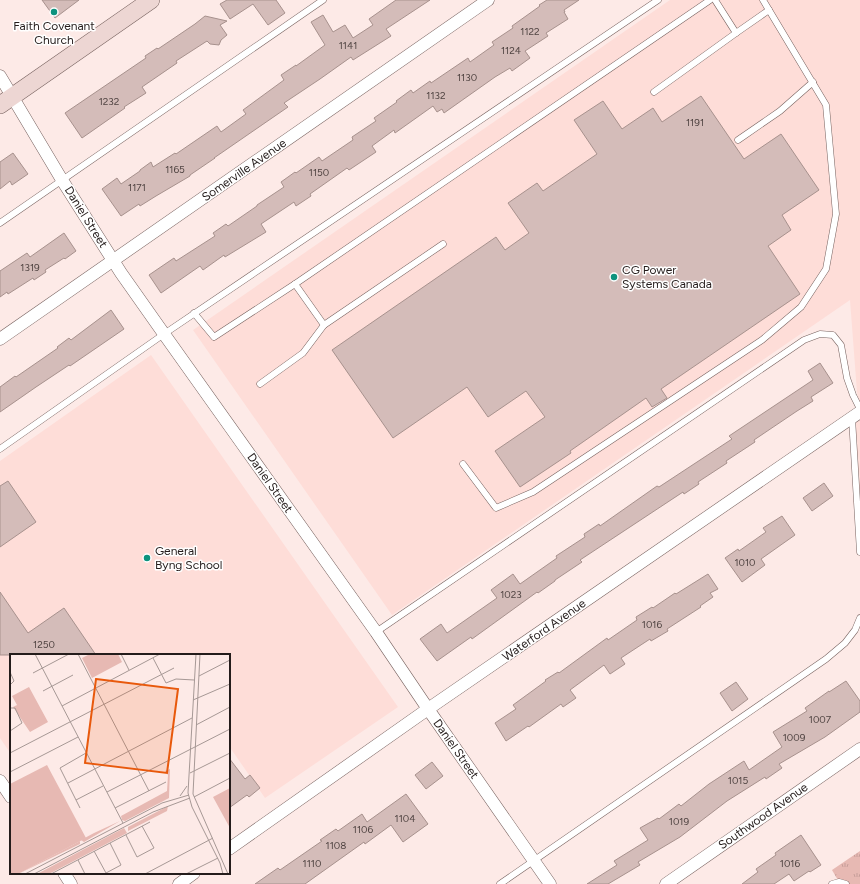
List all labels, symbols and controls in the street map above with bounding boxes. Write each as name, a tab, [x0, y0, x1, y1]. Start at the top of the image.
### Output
marker: Faith Covenant Church	[49, 7, 59, 17]
place label: Faith Covenant Church	[13, 19, 95, 47]
house number: 1122	[520, 25, 540, 38]
house number: 1141	[339, 39, 357, 52]
house number: 1124	[501, 44, 521, 57]
house number: 1130	[457, 71, 477, 84]
house number: 1132	[426, 89, 446, 102]
house number: 1232	[99, 95, 119, 108]
house number: 1191	[686, 116, 704, 129]
street label: Somerville Avenue	[199, 135, 289, 204]
house number: 1165	[165, 163, 185, 176]
house number: 1150	[309, 166, 329, 179]
house number: 1171	[128, 181, 146, 194]
street label: Daniel Street	[62, 184, 111, 251]
house number: 1319	[20, 261, 40, 274]
place label: CG Power Systems Canada	[622, 263, 712, 291]
marker: CG Power Systems Canada	[609, 272, 619, 282]
street label: Daniel Street	[244, 450, 296, 516]
place label: General Byng School	[155, 544, 222, 572]
marker: General Byng School	[142, 553, 152, 563]
house number: 1010	[734, 556, 756, 569]
house number: 1023	[500, 588, 522, 601]
street label: Waterford Avenue	[500, 596, 589, 664]
house number: 1016	[642, 618, 662, 631]
house number: 1250	[33, 638, 55, 651]
inset map	[10, 654, 230, 874]
house number: 1007	[809, 713, 832, 726]
street label: Daniel Street	[430, 716, 482, 782]
house number: 1009	[783, 731, 806, 744]
house number: 1015	[728, 774, 748, 787]
street label: Southwood Avenue	[716, 780, 811, 852]
house number: 1104	[395, 812, 415, 825]
house number: 1019	[669, 815, 689, 828]
house number: 1106	[353, 823, 373, 836]
house number: 1108	[326, 839, 346, 852]
house number: 1110	[303, 857, 321, 870]
house number: 1016	[780, 857, 800, 870]

